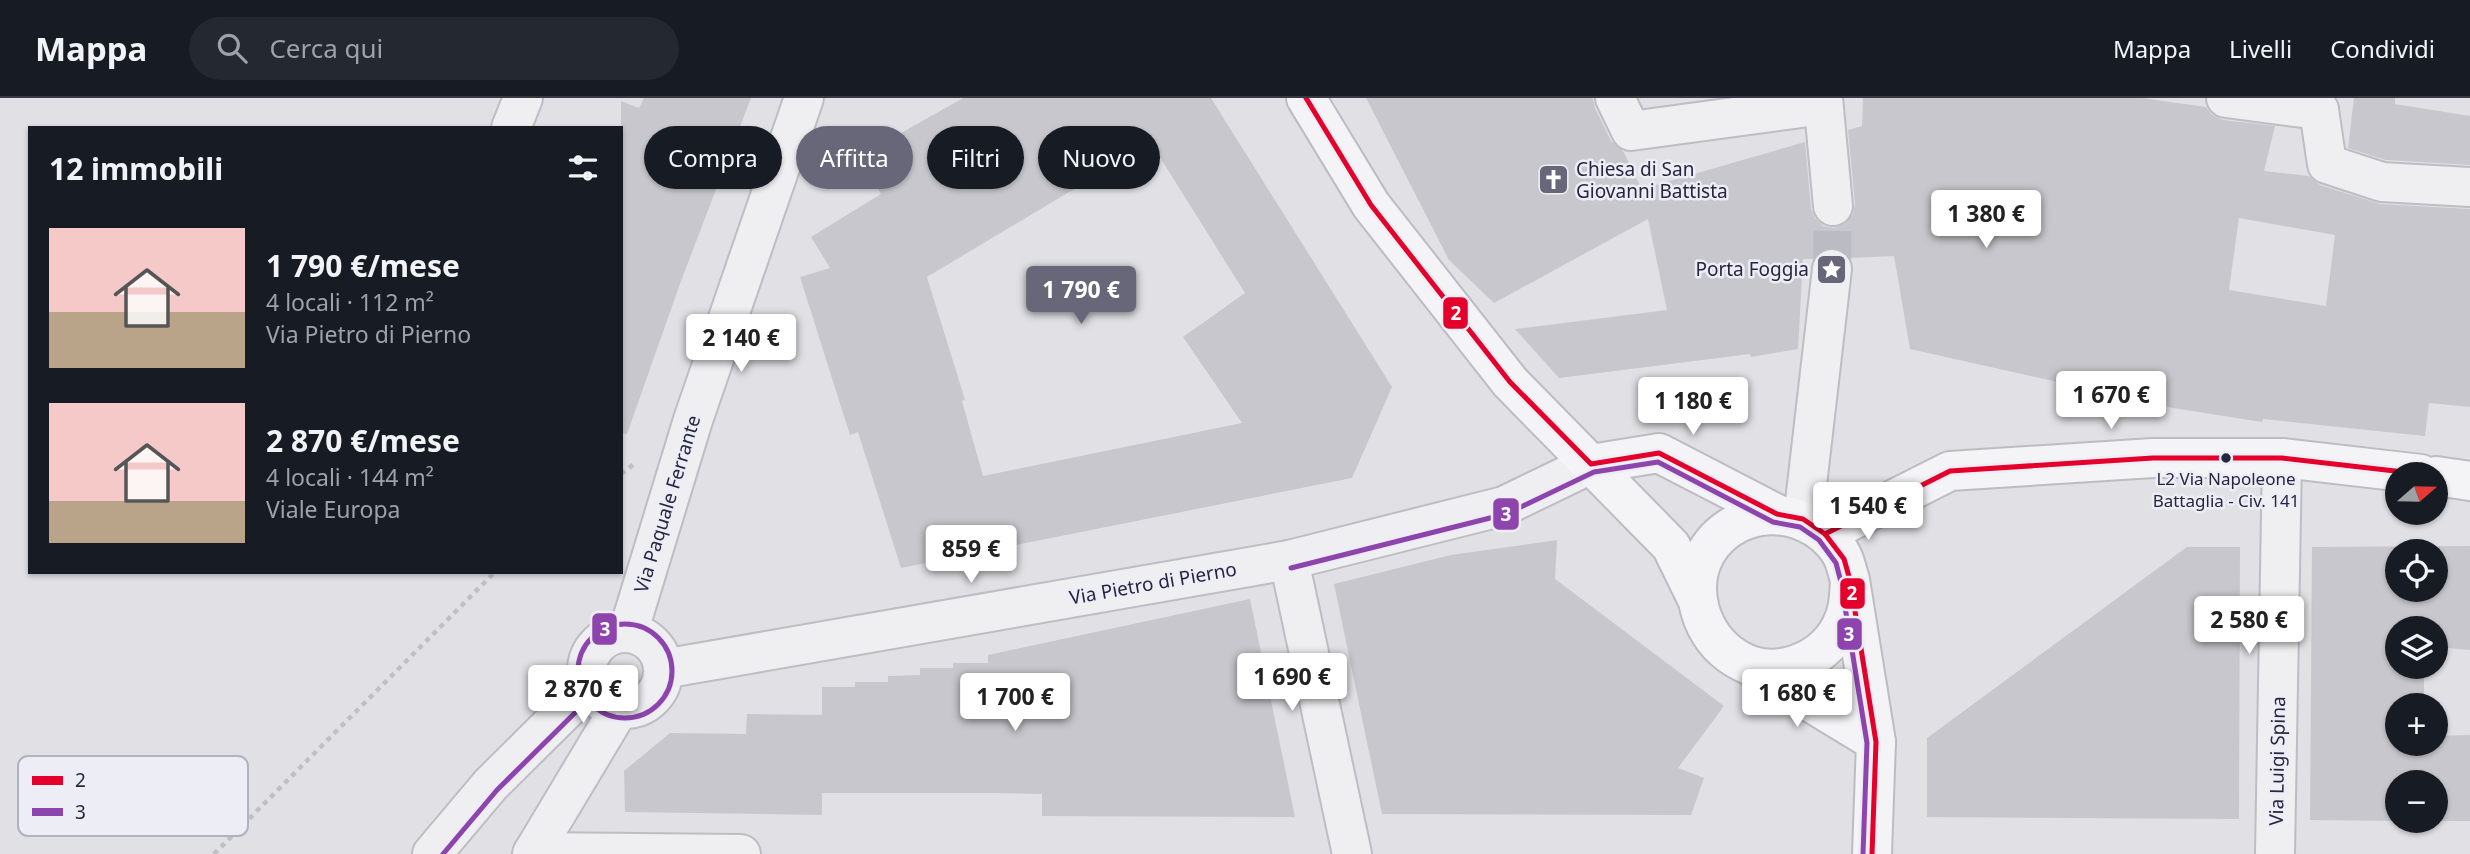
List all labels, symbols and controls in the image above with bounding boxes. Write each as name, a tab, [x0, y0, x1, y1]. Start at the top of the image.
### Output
search box	[189, 17, 679, 80]
text: Mappa	[35, 26, 147, 71]
icon: search	[213, 29, 251, 67]
text: Cerca qui	[269, 30, 383, 66]
text: Mappa	[2113, 32, 2191, 65]
text: Livelli	[2229, 32, 2292, 65]
text: Condividi	[2330, 32, 2435, 65]
chip: Compra	[644, 126, 782, 189]
chip: Affitta	[796, 126, 913, 189]
chip: Filtri	[927, 126, 1024, 189]
chip: Nuovo	[1038, 126, 1160, 189]
text: 12 immobili	[49, 148, 223, 189]
icon: filters	[564, 149, 602, 187]
place label: Chiesa di San Giovanni Battista	[1576, 156, 1728, 204]
church icon: Chiesa di San Giovanni Battista	[1536, 163, 1570, 197]
pin: 1 380 €	[1921, 190, 2051, 250]
text: 1 380 €	[1947, 197, 2025, 229]
text: 1 790 €/mese	[266, 245, 460, 286]
place icon: Porta Foggia	[1815, 252, 1849, 286]
icon: home	[105, 256, 189, 340]
place label: Porta Foggia	[1695, 256, 1809, 282]
pin: 1 790 €	[1016, 266, 1146, 326]
text: 1 790 €	[1042, 273, 1120, 305]
text: 4 locali · 112 m²	[266, 286, 434, 318]
line badge: 2	[1442, 296, 1469, 330]
text: 2	[1451, 300, 1462, 326]
pin: 2 140 €	[676, 314, 806, 374]
text: Via Pietro di Pierno	[266, 318, 471, 350]
text: 2 140 €	[702, 321, 780, 353]
pin: 1 670 €	[2046, 372, 2176, 431]
pin: 1 180 €	[1628, 378, 1758, 437]
text: 1 670 €	[2072, 378, 2150, 410]
text: 1 180 €	[1654, 384, 1732, 416]
street label: Via Paquale Ferrante	[628, 412, 706, 596]
text: 2 870 €/mese	[266, 420, 460, 461]
icon: home	[105, 431, 189, 515]
marker: L2 Via Napoleone Battaglia - Civ. 141	[2219, 451, 2233, 465]
text: 4 locali · 144 m²	[266, 461, 434, 493]
north arrow	[2385, 462, 2448, 525]
map controls	[2385, 462, 2448, 833]
place label: L2 Via Napoleone Battaglia - Civ. 141	[2153, 467, 2299, 512]
pin: 1 540 €	[1803, 482, 1933, 542]
text: 1 540 €	[1829, 489, 1907, 521]
text: Viale Europa	[266, 493, 401, 525]
line badge: 3	[1492, 497, 1520, 531]
text: 3	[1501, 501, 1512, 527]
pin: 859 €	[922, 526, 1020, 585]
text: 859 €	[942, 532, 1000, 564]
button: locate	[2385, 539, 2448, 602]
street label: Via Pietro di Pierno	[1067, 555, 1239, 611]
line badge: 2	[1839, 577, 1866, 610]
text: 2	[1847, 580, 1858, 606]
pin: 2 580 €	[2184, 596, 2314, 656]
text: 2 580 €	[2210, 603, 2288, 635]
line badge: 3	[591, 612, 618, 646]
text: 3	[600, 616, 611, 642]
button: layers	[2385, 616, 2448, 679]
line badge: 3	[1836, 617, 1863, 651]
text: 3	[1844, 621, 1855, 647]
pin: 1 690 €	[1227, 654, 1357, 713]
text: 1 690 €	[1253, 660, 1331, 692]
pin: 2 870 €	[518, 666, 648, 725]
pin: 1 680 €	[1732, 670, 1862, 729]
text: 2 870 €	[544, 672, 622, 704]
pin: 1 700 €	[950, 674, 1080, 733]
text: 1 680 €	[1758, 676, 1836, 708]
text: 1 700 €	[976, 680, 1054, 712]
button: +	[2385, 693, 2448, 756]
street label: Via Luigi Spina	[2263, 696, 2291, 826]
legend	[18, 756, 248, 836]
text: 2	[75, 767, 86, 793]
button: −	[2385, 770, 2448, 833]
text: 3	[75, 799, 86, 825]

